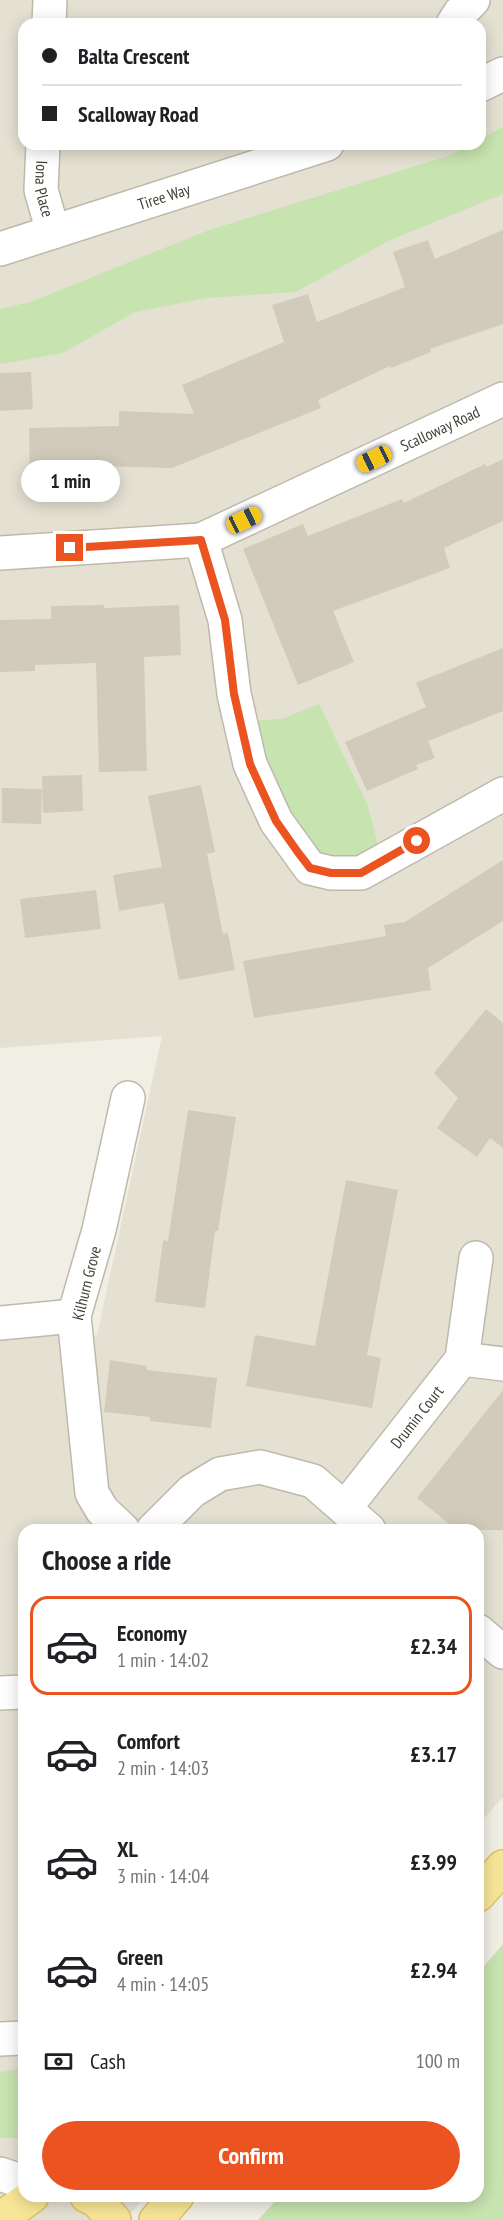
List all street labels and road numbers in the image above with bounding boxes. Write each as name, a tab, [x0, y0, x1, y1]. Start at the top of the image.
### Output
street label: Iona Place	[31, 160, 58, 219]
street label: Tiree Way	[135, 179, 192, 214]
street label: Scalloway Road	[397, 401, 483, 456]
street label: Kilhurn Grove	[67, 1244, 105, 1322]
street label: Drumin Court	[386, 1381, 448, 1452]

